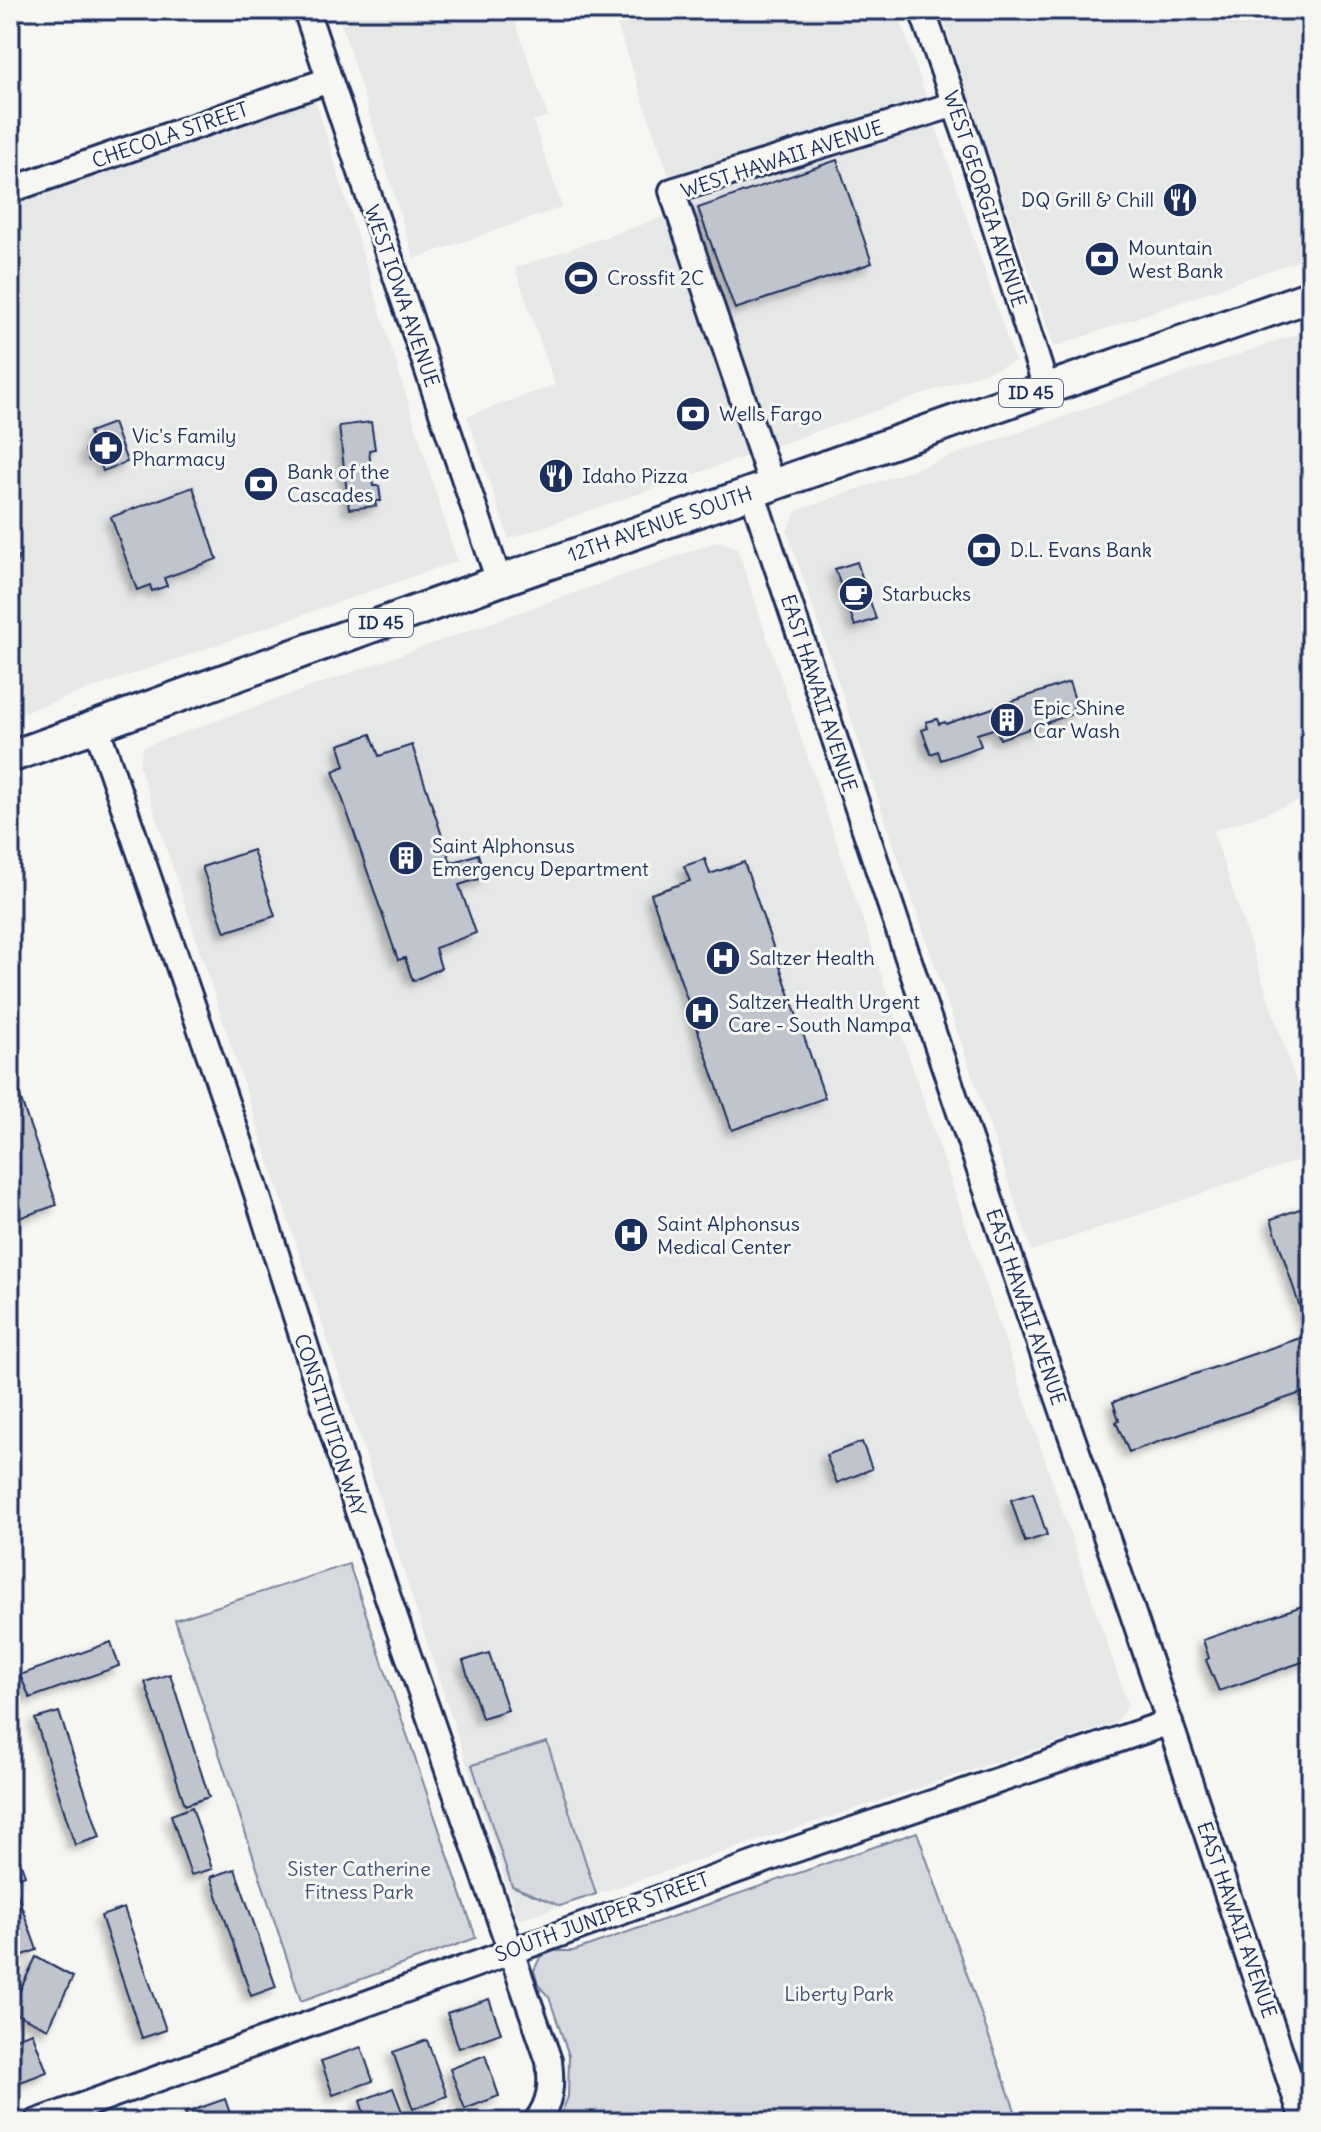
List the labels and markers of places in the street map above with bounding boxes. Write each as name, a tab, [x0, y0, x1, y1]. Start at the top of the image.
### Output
restaurant icon: DQ Grill & Chill	[1161, 181, 1199, 219]
place label: DQ Grill & Chill	[1021, 187, 1154, 212]
place label: Mountain West Bank	[1128, 235, 1223, 283]
bank icon: Mountain West Bank	[1083, 240, 1121, 278]
sports icon: Crossfit 2C	[562, 259, 600, 297]
place label: Crossfit 2C	[607, 265, 704, 290]
bank icon: Wells Fargo	[674, 395, 712, 433]
place label: Wells Fargo	[719, 401, 822, 426]
place label: Vic's Family Pharmacy	[132, 423, 236, 471]
pharmacy icon: Vic's Family Pharmacy	[87, 429, 125, 467]
restaurant icon: Idaho Pizza	[537, 457, 575, 495]
place label: Bank of the Cascades	[287, 459, 390, 507]
place label: Idaho Pizza	[582, 463, 688, 488]
bank icon: Bank of the Cascades	[242, 465, 280, 503]
bank icon: D.L. Evans Bank	[965, 531, 1003, 569]
place label: D.L. Evans Bank	[1010, 537, 1152, 562]
cafe icon: Starbucks	[837, 575, 875, 613]
place label: Starbucks	[882, 581, 971, 606]
place label: Epic Shine Car Wash	[1033, 695, 1125, 743]
building icon: Epic Shine Car Wash	[988, 701, 1026, 739]
place label: Saint Alphonsus Emergency Department	[432, 833, 649, 881]
building icon: Saint Alphonsus Emergency Department	[387, 839, 425, 877]
hospital icon: Saltzer Health	[704, 939, 742, 977]
place label: Saltzer Health	[749, 945, 875, 970]
place label: Saltzer Health Urgent Care - South Nampa	[728, 989, 920, 1037]
hospital icon: Saltzer Health Urgent Care - South Nampa	[683, 994, 721, 1032]
place label: Saint Alphonsus Medical Center	[657, 1211, 800, 1259]
hospital icon: Saint Alphonsus Medical Center	[612, 1216, 650, 1254]

